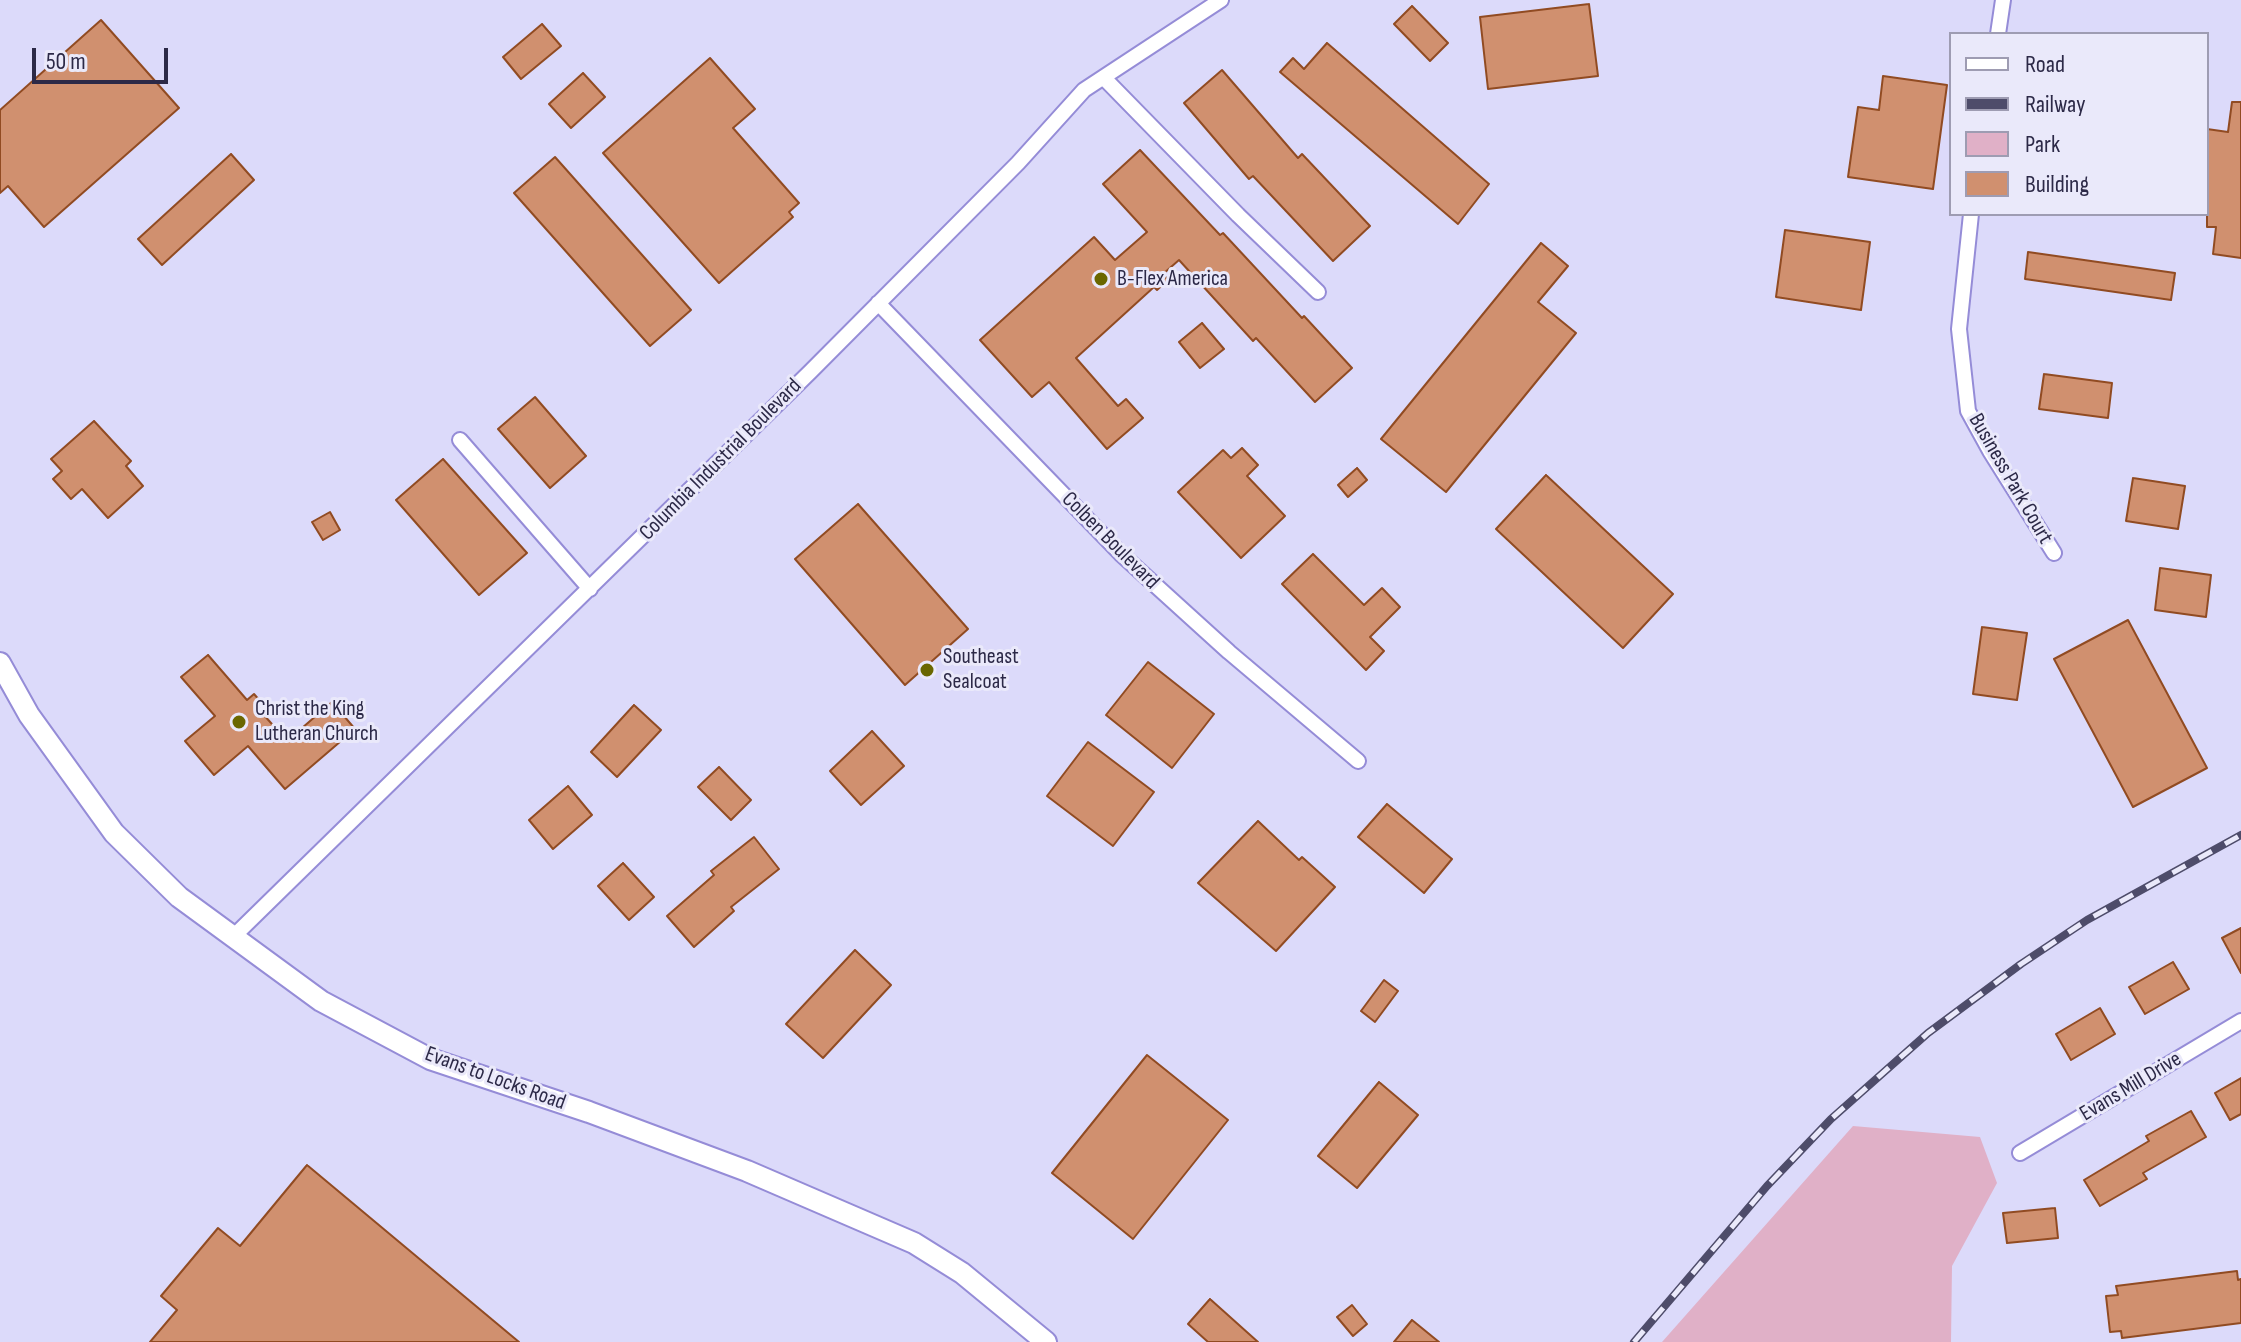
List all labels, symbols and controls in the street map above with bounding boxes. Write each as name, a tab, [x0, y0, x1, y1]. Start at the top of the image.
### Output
scale bar	[36, 32, 172, 82]
legend	[1949, 32, 2209, 216]
text: 50 m	[46, 47, 86, 76]
text: Road	[2025, 50, 2065, 79]
text: Railway	[2025, 90, 2085, 119]
text: Park	[2025, 130, 2060, 159]
text: Building	[2025, 170, 2089, 199]
place label: B-Flex America	[1117, 266, 1228, 292]
marker: B-Flex America	[1092, 270, 1110, 288]
street label: Columbia Industrial Boulevard	[635, 374, 807, 546]
street label: Business Park Court	[1962, 409, 2058, 549]
street label: Colben Boulevard	[1056, 487, 1164, 595]
place label: Southeast Sealcoat	[943, 644, 1019, 696]
marker: Southeast Sealcoat	[918, 661, 936, 679]
place label: Christ the King Lutheran Church	[255, 696, 378, 748]
marker: Christ the King Lutheran Church	[230, 713, 248, 731]
street label: Evans to Locks Road	[421, 1041, 569, 1117]
street label: Evans Mill Drive	[2075, 1046, 2187, 1128]

